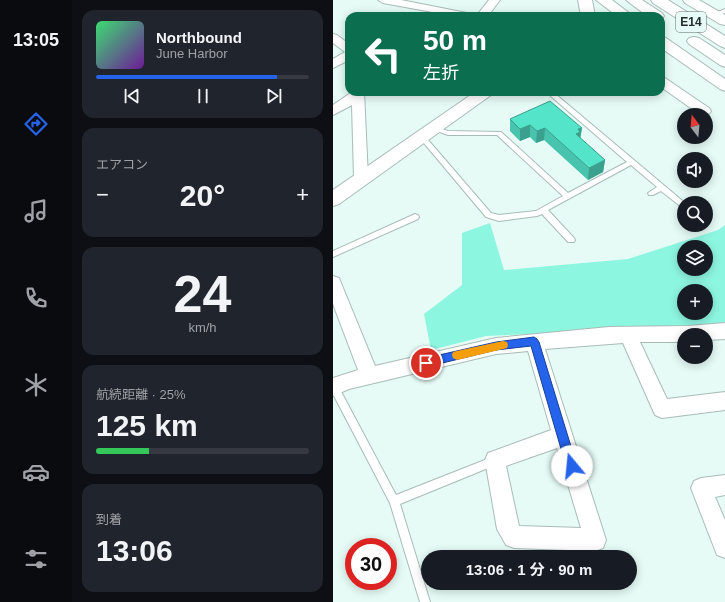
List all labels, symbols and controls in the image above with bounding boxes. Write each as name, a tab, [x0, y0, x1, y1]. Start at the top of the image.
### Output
road number: E14	[676, 12, 706, 32]
text: 50 m	[423, 25, 487, 56]
icon: left	[357, 28, 409, 80]
text: Northbound	[156, 29, 242, 46]
text: 13:05	[13, 30, 59, 50]
text: June Harbor	[156, 46, 228, 61]
text: 左折	[423, 63, 459, 83]
icon: previous	[121, 85, 143, 107]
icon: pause	[192, 85, 214, 107]
icon: next	[263, 85, 285, 107]
north arrow	[677, 108, 713, 144]
map controls	[677, 108, 713, 364]
icon: directions	[22, 110, 50, 138]
button: sound	[677, 152, 713, 188]
text: エアコン	[96, 157, 148, 172]
text: 20°	[180, 179, 225, 212]
text: −	[96, 182, 109, 207]
text: +	[296, 182, 309, 207]
button: search	[677, 196, 713, 232]
icon: music	[22, 197, 50, 225]
button: layers	[677, 240, 713, 276]
text: 24	[174, 265, 231, 323]
icon: phone	[22, 284, 50, 312]
button: +	[677, 284, 713, 320]
text: km/h	[188, 320, 217, 335]
button: −	[677, 328, 713, 364]
pin	[409, 346, 443, 380]
icon: arrive	[415, 352, 437, 374]
icon: climate	[22, 371, 50, 399]
text: 航続距離 · 25%	[96, 387, 186, 402]
text: 125 km	[96, 409, 198, 442]
position arrow	[551, 445, 593, 487]
icon: car	[22, 458, 50, 486]
text: 到着	[96, 512, 122, 527]
text: 13:06	[96, 534, 173, 567]
speed limit sign: 30	[345, 538, 397, 590]
icon: filters	[22, 545, 50, 573]
text: 13:06 · 1 分 · 90 m	[466, 561, 592, 578]

